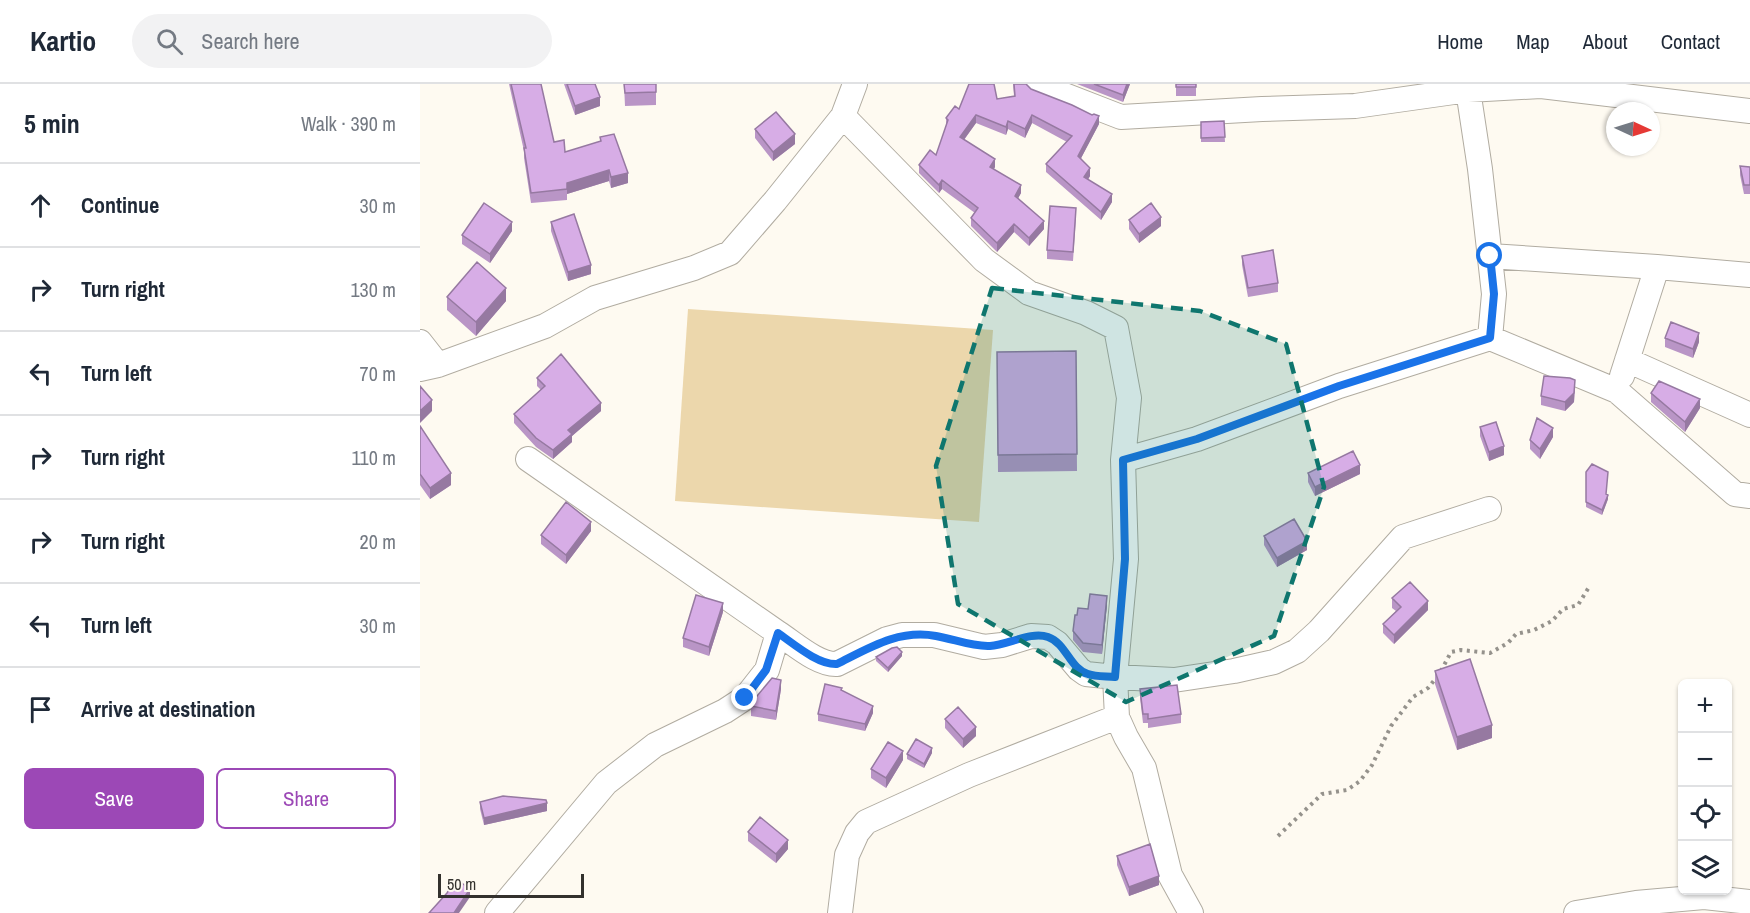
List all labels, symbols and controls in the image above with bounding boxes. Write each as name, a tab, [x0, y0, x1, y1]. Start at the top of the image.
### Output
search box	[132, 14, 552, 68]
text: Kartio	[30, 22, 96, 60]
icon: search	[153, 25, 186, 58]
text: Search here	[201, 26, 300, 56]
text: Home	[1437, 27, 1483, 56]
text: Map	[1516, 27, 1550, 56]
text: About	[1583, 27, 1628, 56]
text: Contact	[1661, 27, 1720, 56]
north arrow	[1606, 102, 1660, 156]
text: 5 min	[24, 106, 80, 141]
text: Walk · 390 m	[301, 110, 396, 137]
icon: ahead	[24, 189, 57, 222]
text: Continue	[81, 190, 159, 220]
text: 30 m	[360, 192, 396, 219]
route start	[1476, 242, 1502, 268]
icon: right	[24, 273, 57, 306]
text: Turn right	[81, 274, 165, 304]
text: 130 m	[350, 276, 396, 303]
icon: left	[24, 357, 57, 390]
text: Turn left	[81, 358, 152, 388]
text: 70 m	[360, 360, 396, 387]
icon: right	[24, 441, 57, 474]
text: Turn right	[81, 442, 165, 472]
text: 110 m	[352, 444, 396, 471]
icon: right	[24, 525, 57, 558]
text: Turn right	[81, 526, 165, 556]
text: 20 m	[360, 528, 396, 555]
icon: left	[24, 609, 57, 642]
text: Turn left	[81, 610, 152, 640]
text: 30 m	[360, 612, 396, 639]
map controls	[1678, 679, 1732, 895]
button: +	[1678, 679, 1732, 733]
route end	[731, 684, 757, 710]
icon: arrive	[24, 693, 57, 726]
text: Arrive at destination	[81, 694, 255, 724]
button: −	[1678, 733, 1732, 787]
button: Save	[24, 768, 204, 829]
button: Share	[216, 768, 396, 829]
button: locate	[1678, 787, 1732, 841]
button: layers	[1678, 841, 1732, 895]
scale bar	[438, 871, 584, 898]
text: 50 m	[447, 873, 476, 895]

